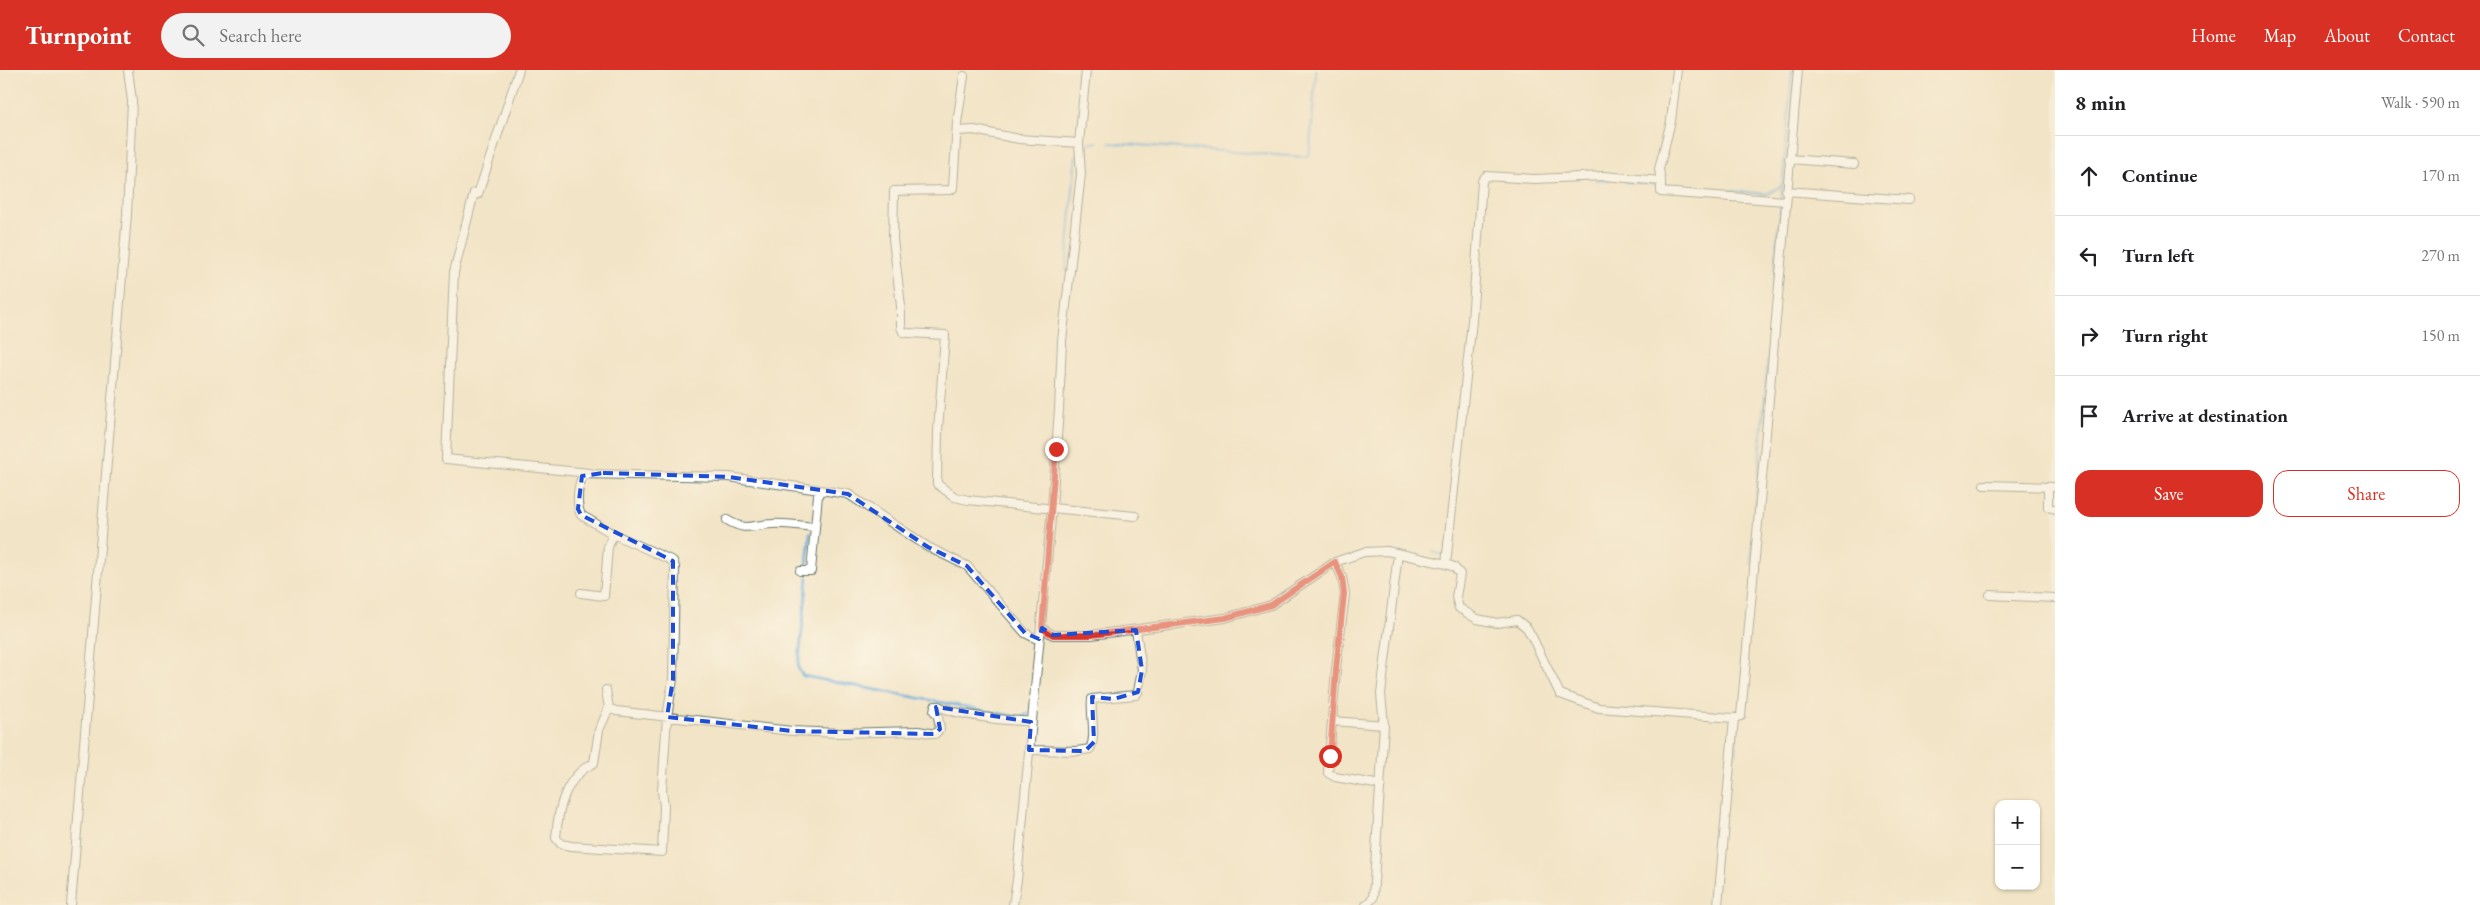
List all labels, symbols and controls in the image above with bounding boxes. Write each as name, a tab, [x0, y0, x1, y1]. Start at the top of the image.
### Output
search box	[161, 13, 511, 58]
text: Turnpoint	[25, 20, 131, 51]
icon: search	[179, 21, 207, 49]
text: Search here	[219, 23, 302, 48]
text: Home	[2191, 24, 2236, 47]
text: Map	[2264, 24, 2296, 47]
text: About	[2324, 24, 2370, 47]
text: Contact	[2398, 24, 2455, 47]
text: 8 min	[2075, 89, 2126, 116]
text: Walk · 590 m	[2381, 92, 2460, 113]
icon: ahead	[2075, 162, 2103, 190]
text: Continue	[2122, 163, 2197, 188]
text: 170 m	[2421, 165, 2460, 186]
icon: left	[2075, 242, 2103, 270]
text: Turn left	[2122, 243, 2194, 268]
text: 270 m	[2421, 245, 2460, 266]
icon: right	[2075, 322, 2103, 350]
text: Turn right	[2122, 323, 2208, 348]
text: 150 m	[2421, 325, 2460, 346]
icon: arrive	[2075, 402, 2103, 430]
text: Arrive at destination	[2122, 403, 2288, 428]
route end	[1045, 438, 1068, 461]
button: Save	[2075, 470, 2263, 517]
button: Share	[2273, 470, 2460, 517]
route start	[1319, 745, 1342, 768]
map controls	[1995, 800, 2040, 890]
button: +	[1995, 800, 2040, 845]
button: −	[1995, 845, 2040, 890]

